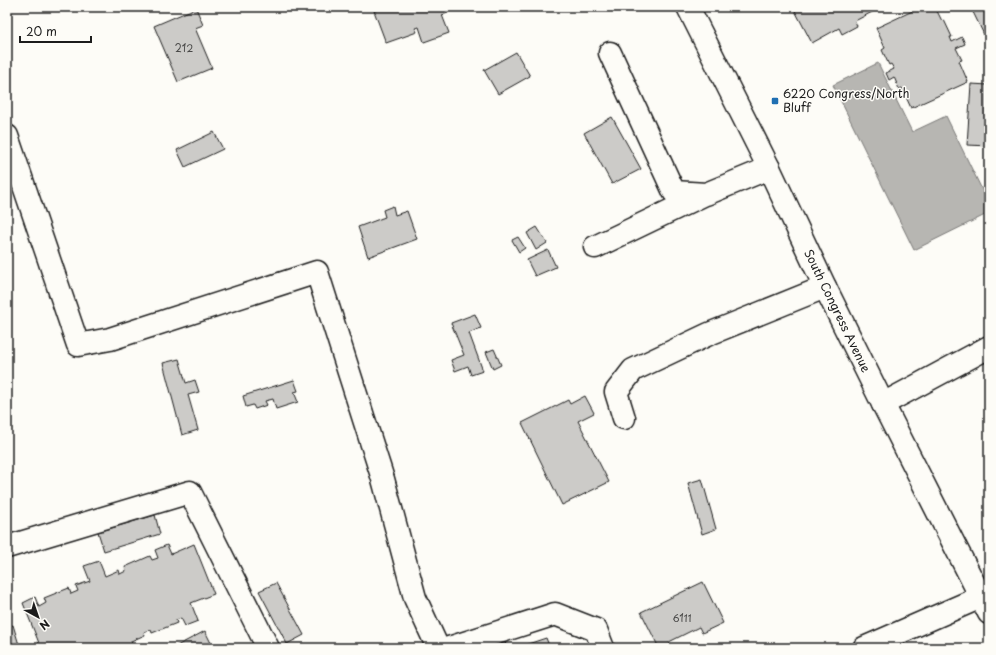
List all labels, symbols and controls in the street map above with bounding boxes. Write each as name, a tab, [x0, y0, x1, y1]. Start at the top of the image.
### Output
scale bar	[20, 18, 91, 44]
text: 20 m	[26, 22, 57, 40]
house number: 212	[175, 40, 193, 55]
place label: 6220 Congress/North Bluff	[783, 84, 910, 116]
marker: 6220 Congress/North Bluff	[770, 96, 780, 106]
street label: South Congress Avenue	[800, 246, 876, 375]
north arrow	[18, 597, 58, 637]
house number: 6111	[673, 610, 692, 625]
text: N	[36, 616, 54, 635]

